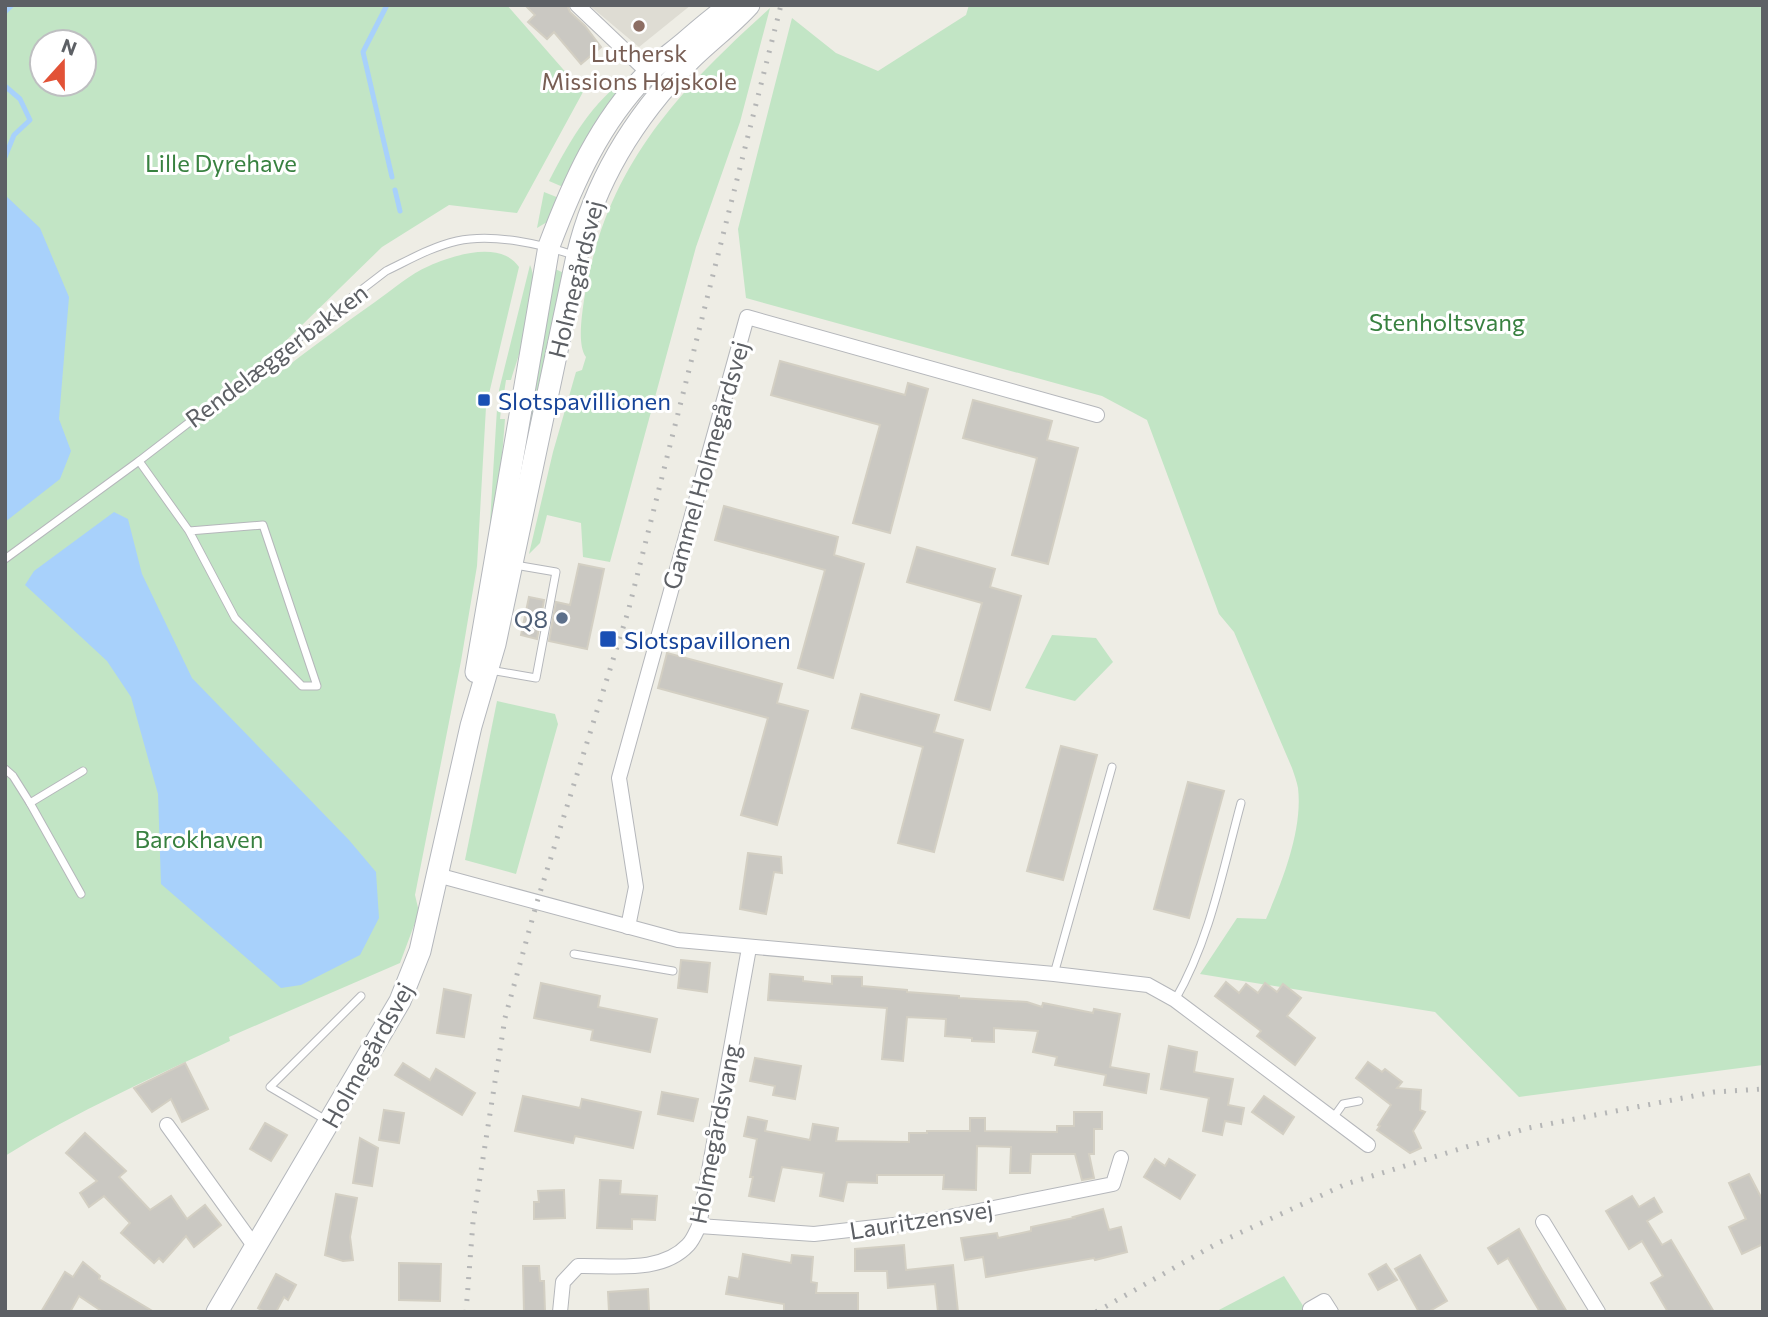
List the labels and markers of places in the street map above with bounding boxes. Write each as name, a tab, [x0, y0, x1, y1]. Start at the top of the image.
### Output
marker: Luthersk Missions Højskole	[631, 18, 647, 34]
place label: Luthersk Missions Højskole	[541, 38, 737, 95]
place label: Slotspavillionen	[498, 386, 671, 415]
marker: Slotspavillionen	[476, 392, 492, 408]
place label: Q8	[514, 604, 548, 633]
marker: Q8	[554, 610, 570, 626]
place label: Slotspavillonen	[624, 625, 791, 654]
marker: Slotspavillonen	[598, 629, 618, 649]

